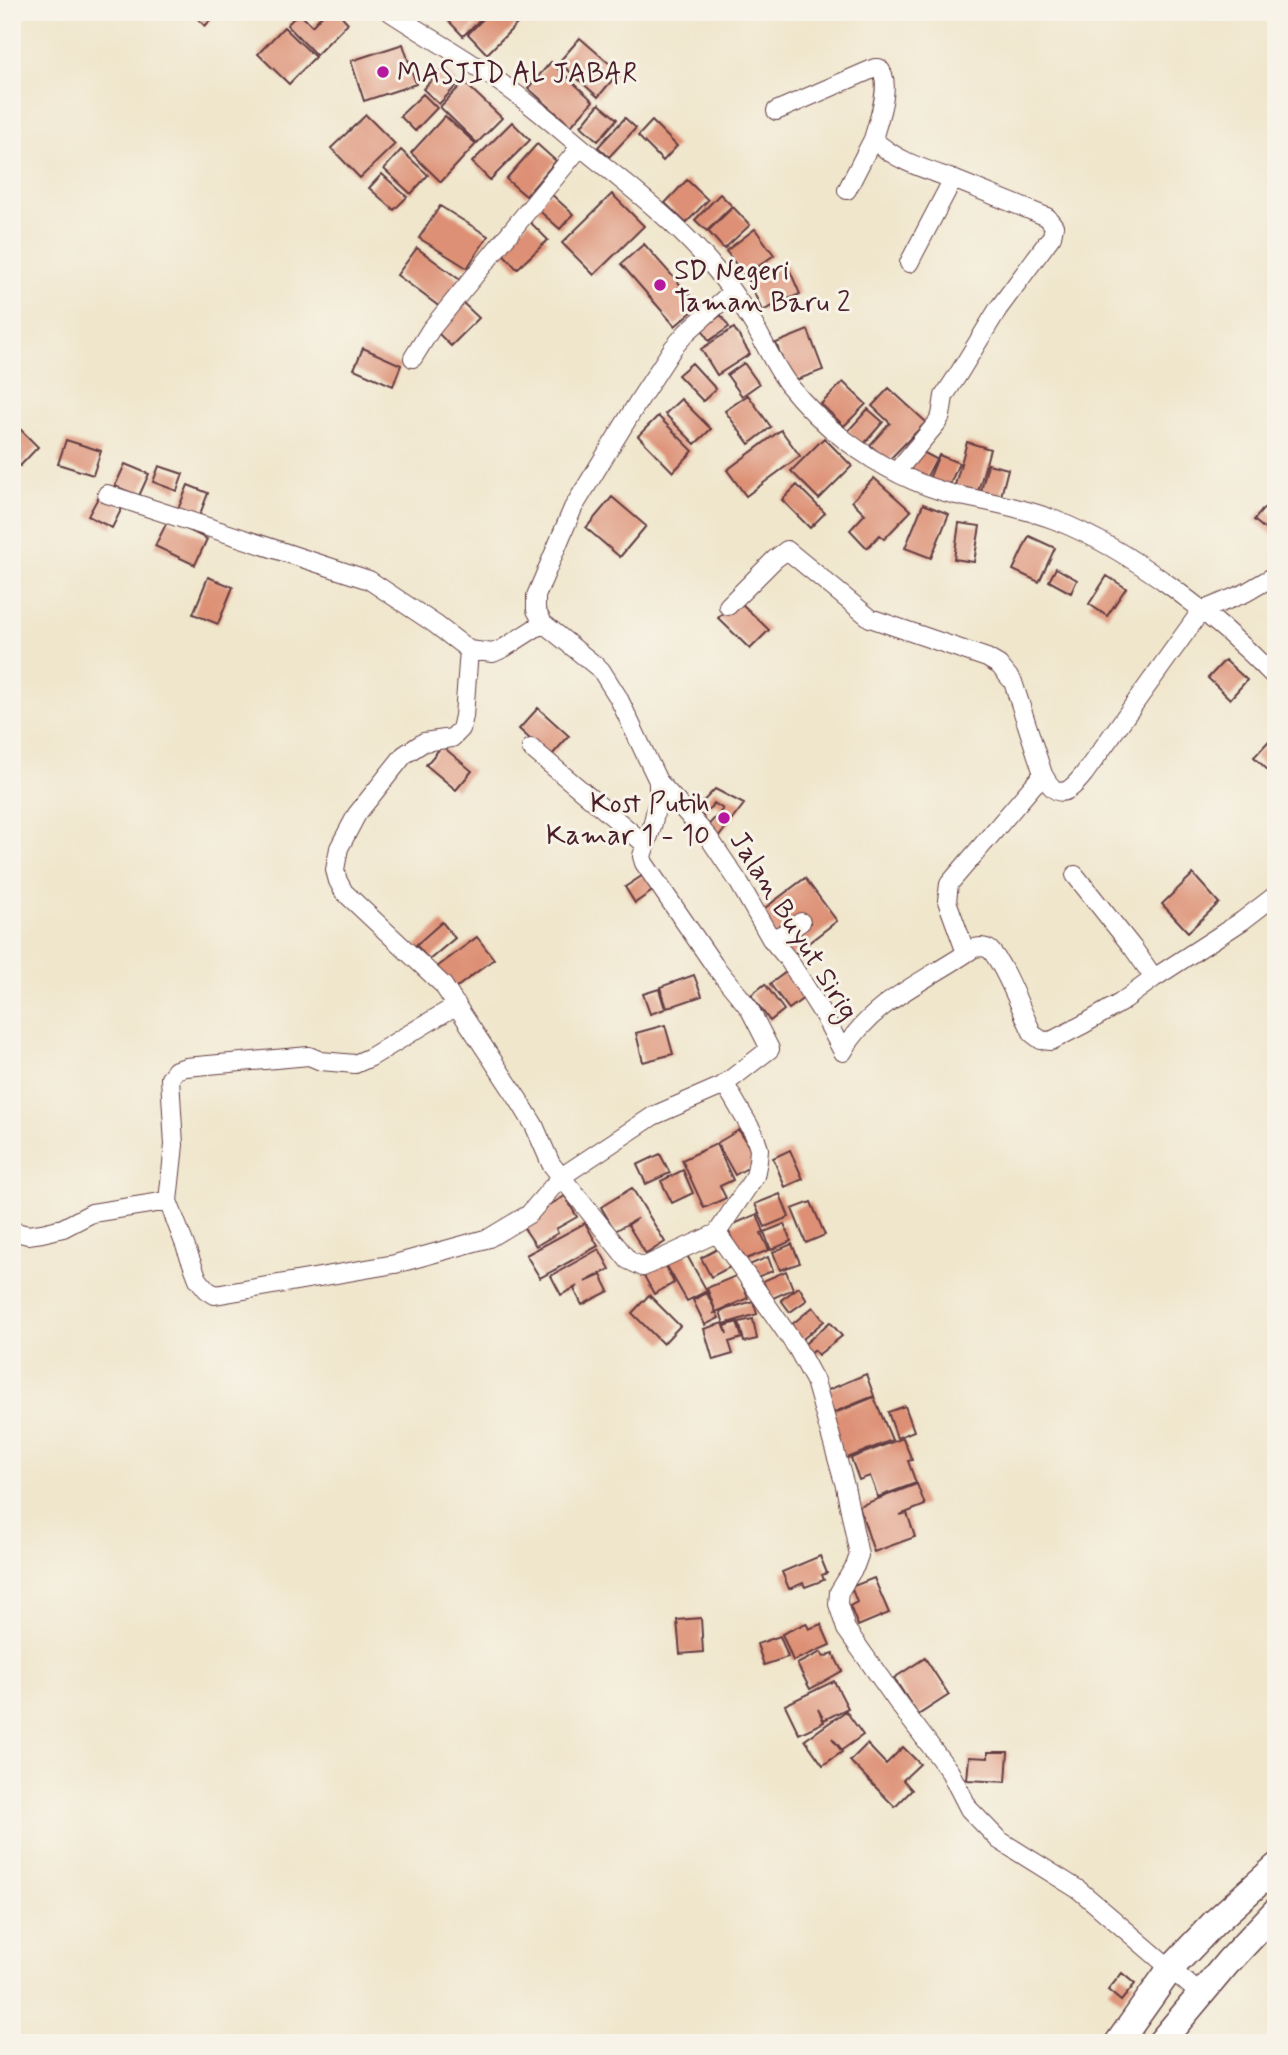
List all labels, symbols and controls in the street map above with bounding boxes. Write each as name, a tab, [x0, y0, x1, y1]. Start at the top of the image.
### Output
place label: MASJID AL JABAR	[397, 56, 638, 93]
marker: MASJID AL JABAR	[375, 64, 391, 80]
place label: SD Negeri Taman Baru 2	[674, 253, 851, 322]
marker: SD Negeri Taman Baru 2	[652, 277, 668, 293]
place label: Kost Putih Kamar 1 - 10	[546, 786, 710, 855]
marker: Kost Putih Kamar 1 - 10	[716, 810, 732, 826]
street label: Jalan Buyut Sirig	[718, 825, 866, 1029]

